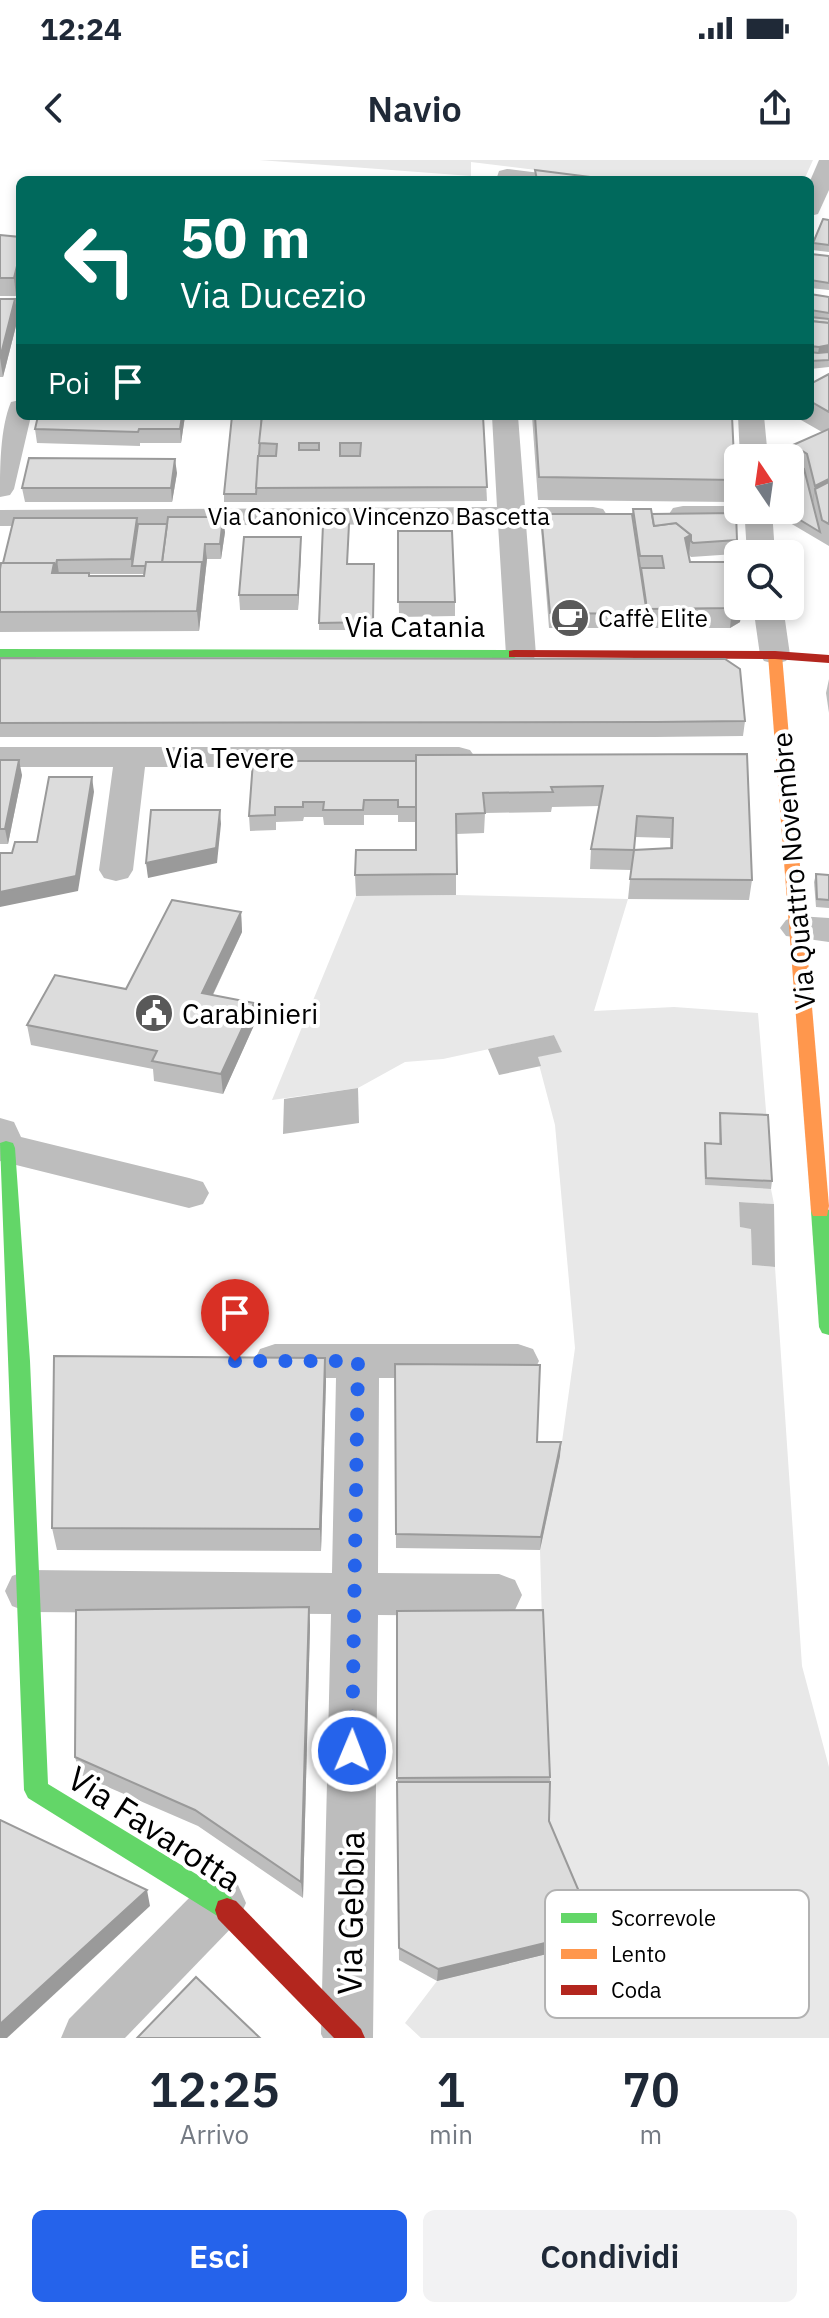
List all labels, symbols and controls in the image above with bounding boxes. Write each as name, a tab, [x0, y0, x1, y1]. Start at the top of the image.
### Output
text: 12:24	[40, 9, 122, 48]
text: Navio	[367, 85, 462, 132]
icon: back	[32, 86, 76, 130]
icon: share	[753, 86, 797, 130]
text: 50 m	[180, 201, 310, 273]
icon: left	[48, 208, 152, 312]
text: Via Ducezio	[180, 271, 367, 318]
icon: arrive	[106, 360, 150, 404]
text: Poi	[48, 363, 90, 402]
north arrow	[724, 444, 804, 524]
map controls	[724, 444, 804, 620]
street label: Via Canonico Vincenzo Bascetta	[208, 500, 550, 532]
button: search	[724, 540, 804, 620]
cafe icon: Caffè Elite	[549, 597, 591, 639]
place label: Caffè Elite	[598, 602, 708, 634]
street label: Via Catania	[345, 608, 485, 645]
street label: Via Quattro Novembre	[762, 731, 824, 1011]
street label: Via Tevere	[165, 739, 295, 776]
public building icon: Carabinieri	[133, 992, 175, 1034]
place label: Carabinieri	[182, 995, 318, 1032]
pin	[201, 1279, 269, 1361]
icon: arrive	[213, 1291, 257, 1335]
position arrow	[310, 1709, 394, 1793]
street label: Via Favarotta	[60, 1755, 250, 1901]
street label: Via Gebbia	[327, 1831, 373, 1995]
legend	[545, 1890, 809, 2018]
text: Scorrevole	[611, 1903, 716, 1932]
text: Lento	[611, 1939, 666, 1968]
text: Coda	[611, 1975, 662, 2004]
text: 12:25	[149, 2058, 280, 2120]
text: 1	[437, 2058, 465, 2120]
text: 70	[622, 2058, 680, 2120]
text: Arrivo	[180, 2117, 249, 2151]
text: min	[429, 2117, 473, 2151]
text: m	[640, 2117, 662, 2151]
button: Esci	[32, 2210, 407, 2302]
button: Condividi	[423, 2210, 797, 2302]

